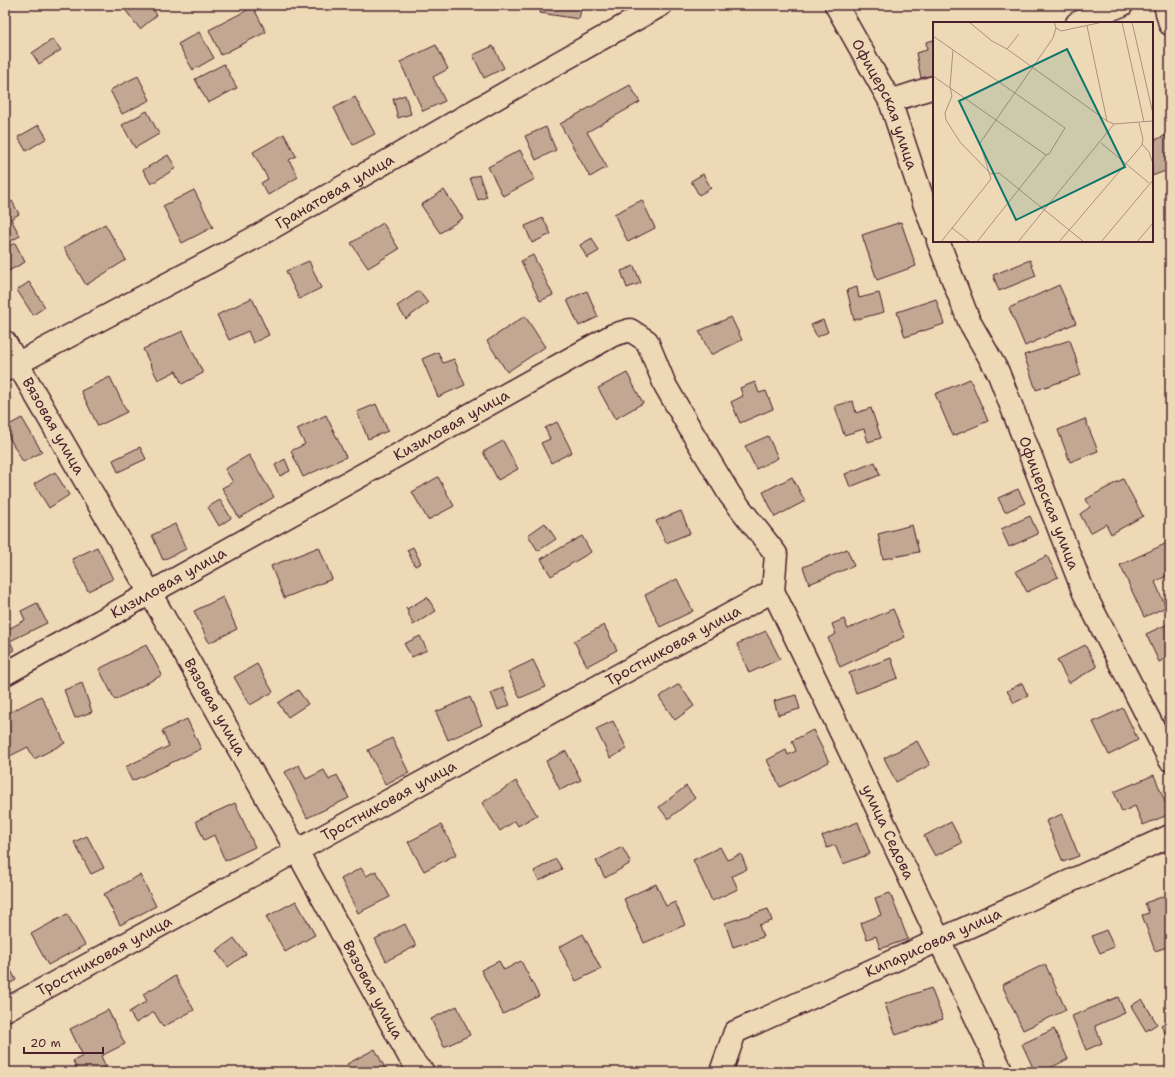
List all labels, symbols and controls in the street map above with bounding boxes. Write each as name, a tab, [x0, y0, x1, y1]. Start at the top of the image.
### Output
inset map	[933, 22, 1153, 242]
street label: Офицерская улица	[847, 35, 922, 173]
street label: Гранатовая улица	[272, 149, 398, 234]
street label: Вязовая улица	[18, 374, 90, 479]
street label: Кизиловая улица	[390, 385, 513, 465]
street label: Офицерская улица	[1014, 433, 1084, 573]
street label: Кизиловая улица	[107, 542, 230, 623]
street label: Тростниковая улица	[602, 600, 745, 691]
street label: Вязовая улица	[179, 655, 251, 760]
street label: Тростниковая улица	[317, 755, 460, 846]
street label: улица Седова	[857, 781, 919, 883]
street label: Кипарисовая улица	[862, 903, 1005, 982]
street label: Тростниковая улица	[33, 911, 176, 1001]
street label: Вязовая улица	[338, 937, 408, 1043]
scale bar	[24, 1029, 103, 1055]
text: 20 m	[30, 1035, 61, 1051]

